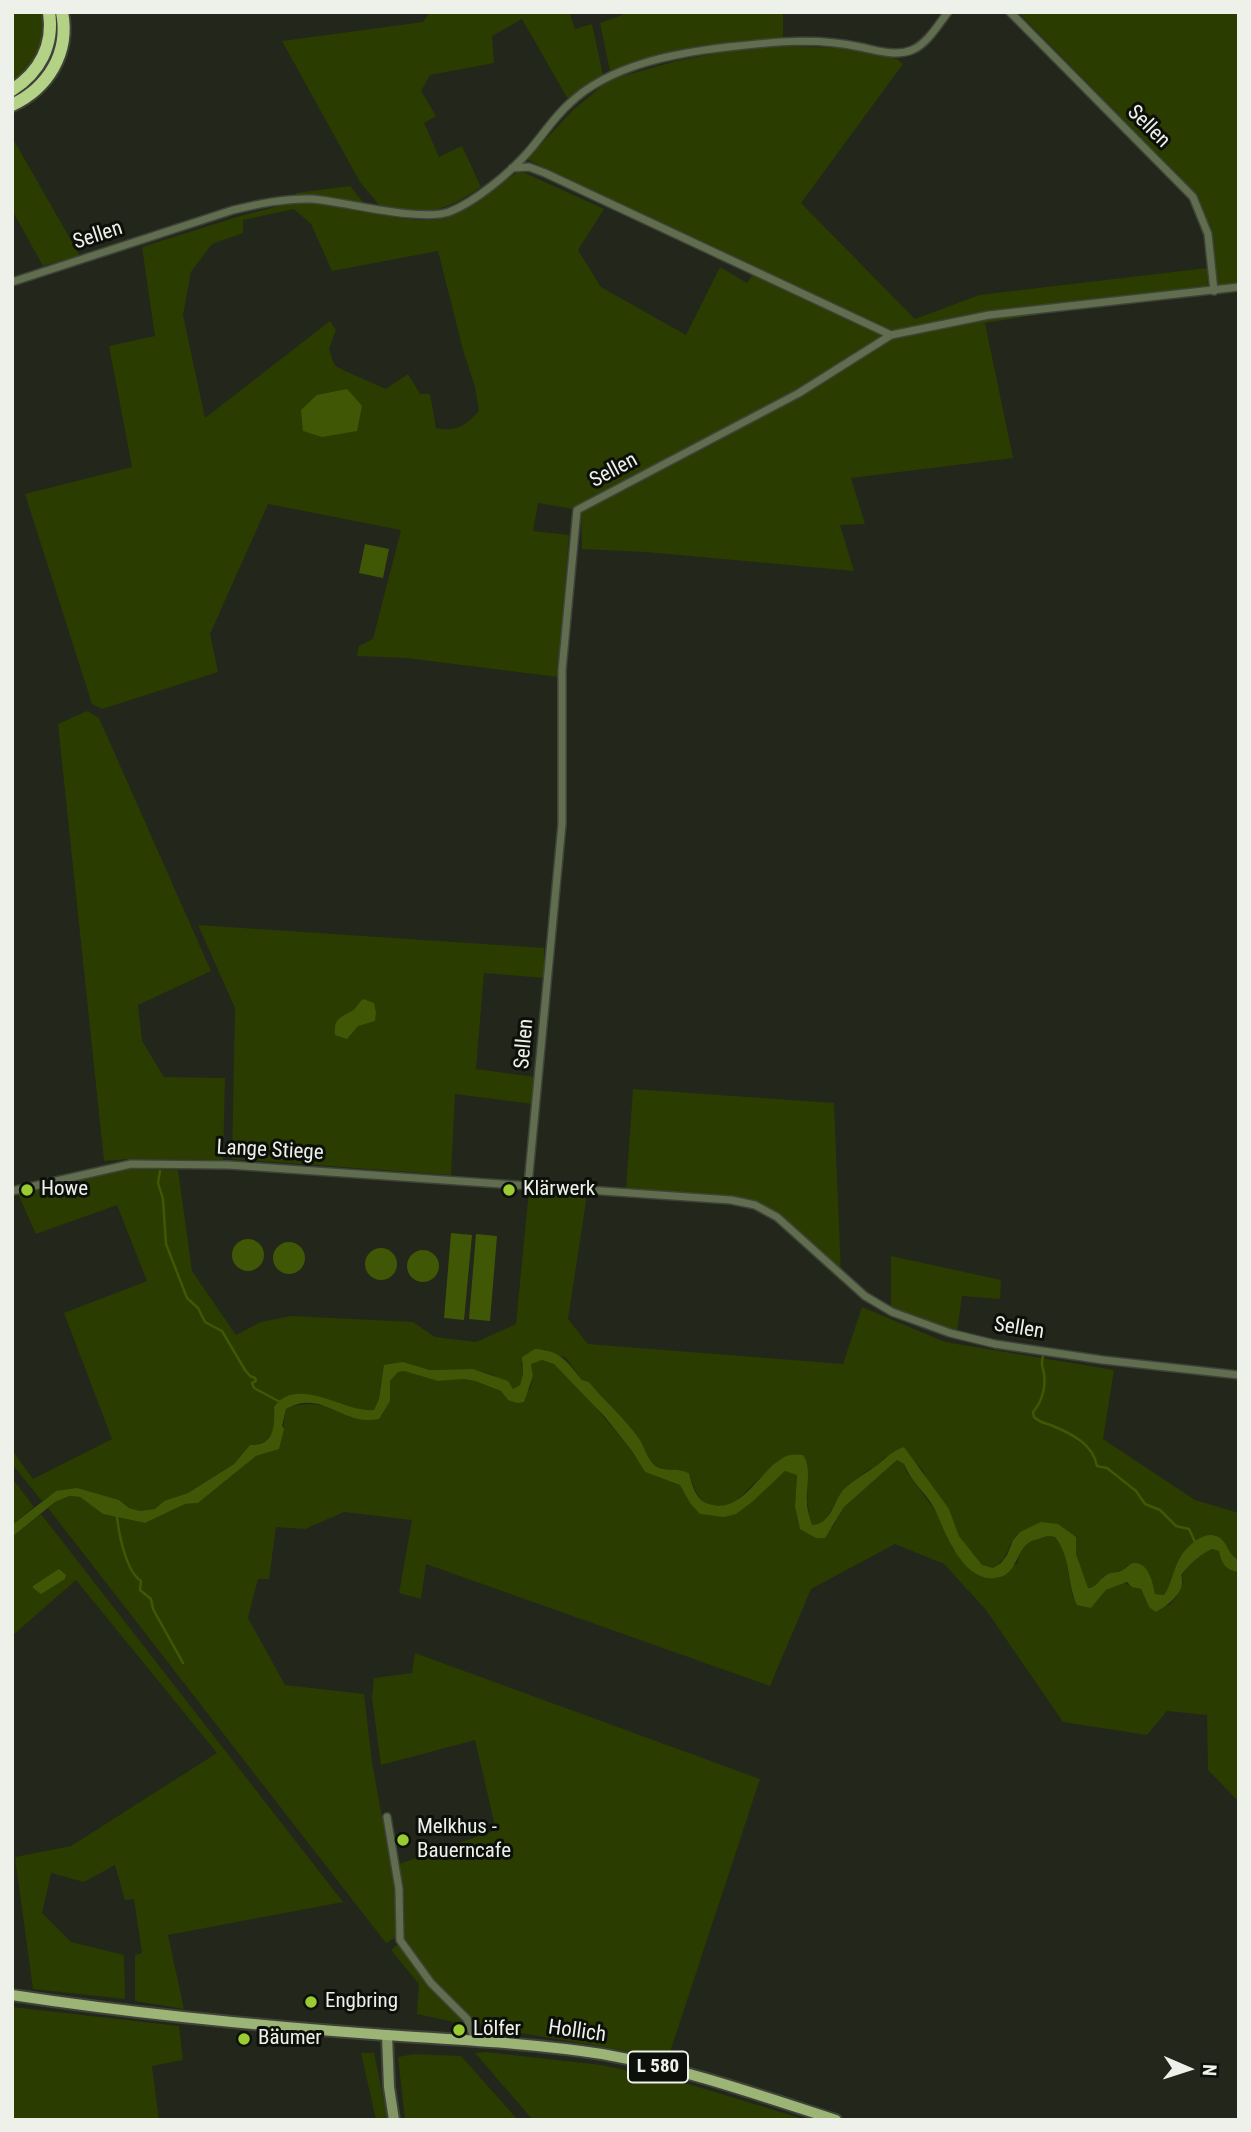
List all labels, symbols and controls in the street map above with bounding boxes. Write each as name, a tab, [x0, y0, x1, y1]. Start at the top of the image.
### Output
street label: Sellen	[1121, 100, 1175, 154]
street label: Sellen	[70, 216, 126, 256]
street label: Sellen	[586, 448, 642, 494]
street label: Sellen	[510, 1018, 540, 1070]
street label: Lange Stiege	[216, 1136, 324, 1166]
place label: Howe	[41, 1177, 88, 1203]
place label: Klärwerk	[523, 1177, 595, 1203]
marker: Howe	[19, 1182, 35, 1198]
marker: Klärwerk	[501, 1182, 517, 1198]
street label: Sellen	[992, 1313, 1046, 1345]
place label: Melkhus - Bauerncafe	[417, 1815, 511, 1865]
marker: Melkhus - Bauerncafe	[395, 1832, 411, 1848]
place label: Engbring	[325, 1989, 398, 2015]
marker: Engbring	[303, 1994, 319, 2010]
street label: Hollich	[547, 2015, 607, 2049]
place label: Lölfer	[473, 2017, 521, 2043]
marker: Lölfer	[451, 2022, 467, 2038]
place label: Bäumer	[258, 2026, 322, 2052]
marker: Bäumer	[236, 2031, 252, 2047]
north arrow	[1153, 2034, 1223, 2104]
road number: L 580	[628, 2052, 688, 2082]
text: N	[1198, 2064, 1221, 2077]

